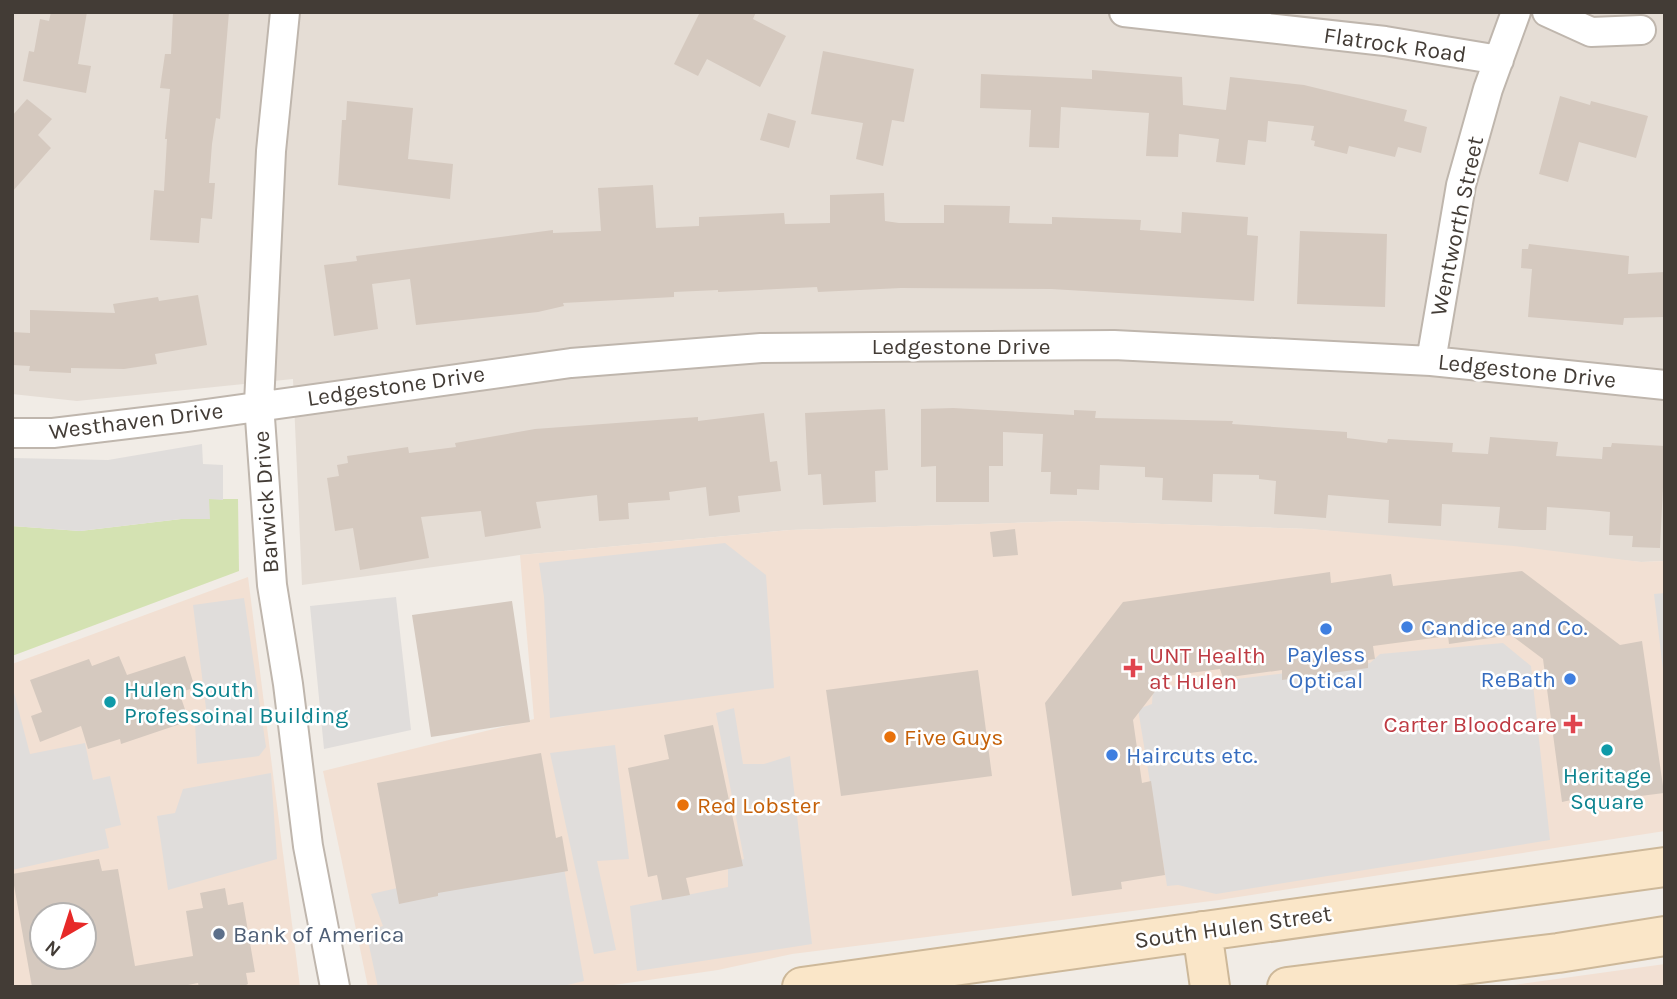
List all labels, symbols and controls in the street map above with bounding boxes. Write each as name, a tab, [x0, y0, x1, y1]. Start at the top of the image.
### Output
street label: Flatrock Road	[1322, 22, 1468, 68]
street label: Wentworth Street	[1425, 133, 1489, 318]
street label: Ledgestone Drive	[871, 333, 1051, 360]
street label: Ledgestone Drive	[1436, 348, 1618, 394]
street label: Ledgestone Drive	[305, 360, 487, 412]
street label: Westhaven Drive	[47, 397, 225, 445]
street label: Barwick Drive	[248, 430, 284, 574]
place label: Candice and Co.	[1421, 614, 1588, 641]
marker: Candice and Co.	[1399, 619, 1415, 635]
marker: Payless Optical	[1318, 621, 1334, 637]
place label: Payless Optical	[1287, 641, 1365, 694]
place label: UNT Health at Hulen	[1149, 642, 1266, 695]
marker: UNT Health at Hulen	[1123, 658, 1143, 678]
place label: ReBath	[1481, 666, 1556, 693]
marker: ReBath	[1562, 671, 1578, 687]
place label: Hulen South Professoinal Building	[124, 676, 348, 729]
marker: Hulen South Professoinal Building	[102, 694, 118, 710]
place label: Carter Bloodcare	[1384, 711, 1557, 738]
marker: Carter Bloodcare	[1563, 714, 1583, 734]
place label: Five Guys	[904, 724, 1003, 751]
marker: Five Guys	[882, 729, 898, 745]
place label: Haircuts etc.	[1126, 742, 1258, 769]
marker: Heritage Square	[1599, 742, 1615, 758]
marker: Haircuts etc.	[1104, 747, 1120, 763]
place label: Heritage Square	[1563, 762, 1651, 815]
place label: Red Lobster	[697, 792, 820, 819]
marker: Red Lobster	[675, 797, 691, 813]
street label: South Hulen Street	[1133, 900, 1333, 954]
north arrow	[28, 901, 98, 971]
place label: Bank of America	[233, 921, 404, 948]
marker: Bank of America	[211, 926, 227, 942]
text: N	[41, 936, 65, 961]

